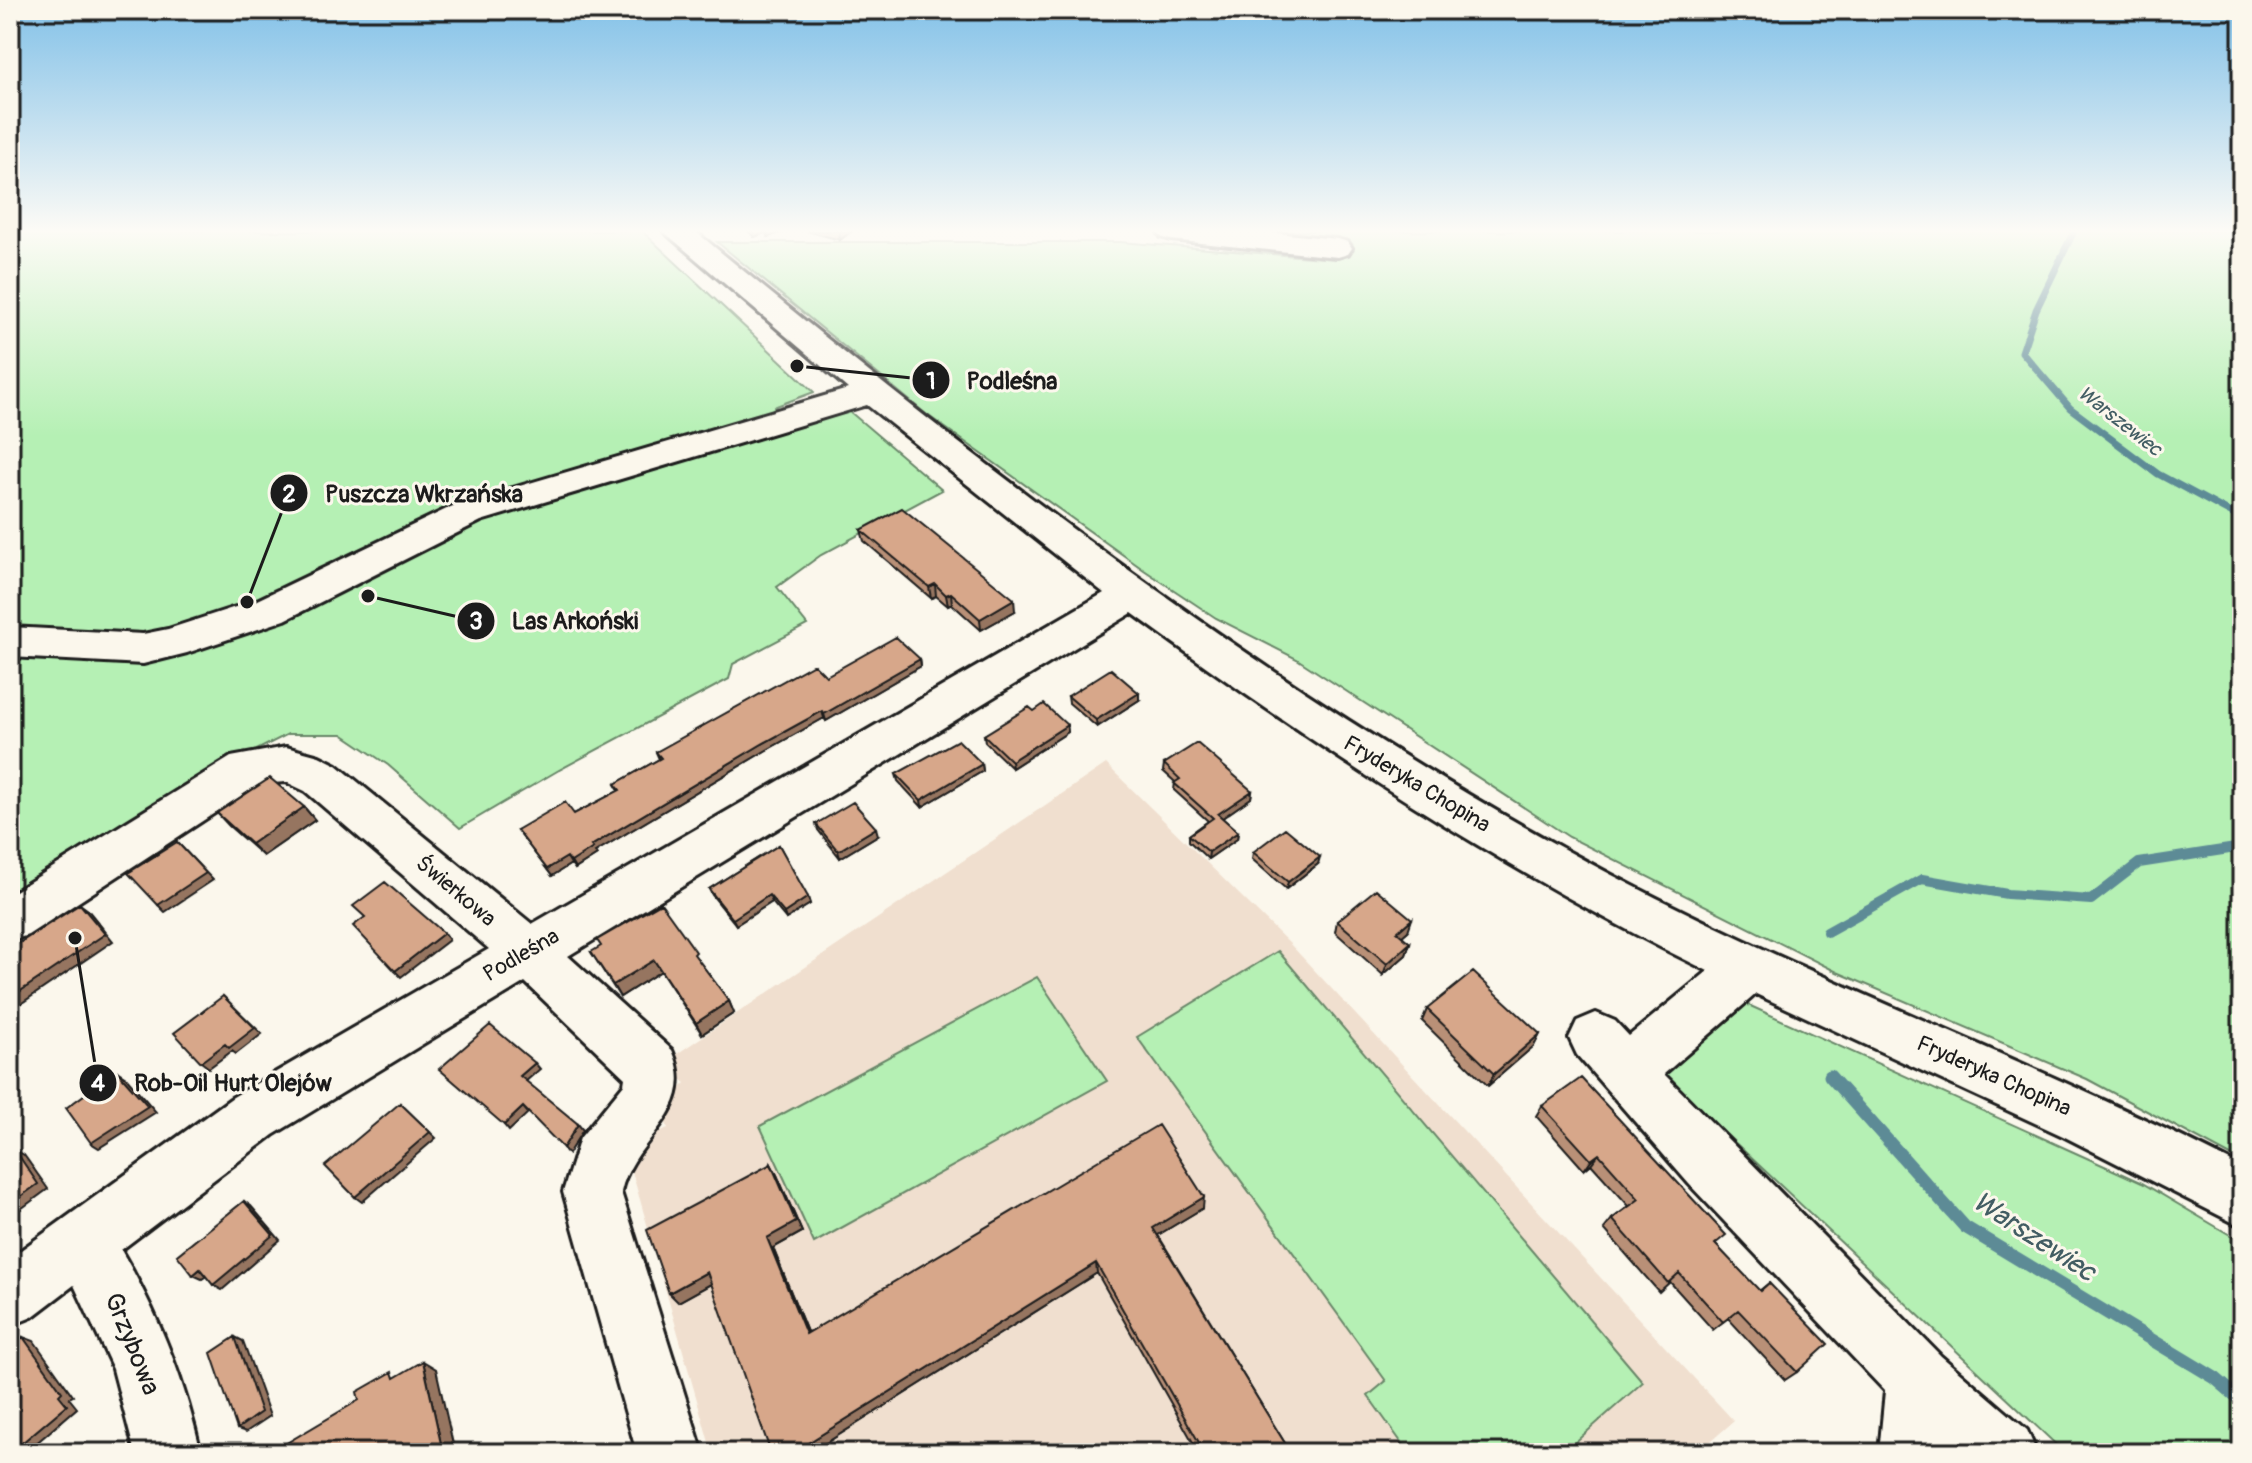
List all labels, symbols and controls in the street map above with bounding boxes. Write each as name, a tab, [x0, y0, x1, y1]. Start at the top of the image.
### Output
callout: Podleśna	[911, 356, 1074, 404]
text: 1	[926, 367, 936, 396]
text: Podleśna	[967, 367, 1057, 396]
water label: Warszewiec	[2073, 380, 2168, 462]
callout: Puszcza Wkrzańska	[269, 469, 539, 517]
text: 2	[282, 480, 296, 509]
text: Puszcza Wkrzańska	[325, 480, 523, 509]
callout: Las Arkoński	[456, 597, 654, 645]
text: 3	[469, 607, 483, 636]
text: Las Arkoński	[512, 607, 638, 636]
street label: Fryderyka Chopina	[1338, 729, 1496, 839]
street label: Świerkowa	[410, 849, 502, 933]
street label: Podleśna	[478, 922, 564, 988]
street label: Fryderyka Chopina	[1912, 1029, 2076, 1123]
callout: Rob-Oil Hurt Olejów	[78, 1059, 347, 1107]
text: 4	[91, 1069, 105, 1098]
text: Rob-Oil Hurt Olejów	[134, 1069, 333, 1098]
water label: Warszewiec	[1966, 1184, 2104, 1291]
street label: Grzybowa	[97, 1288, 167, 1400]

